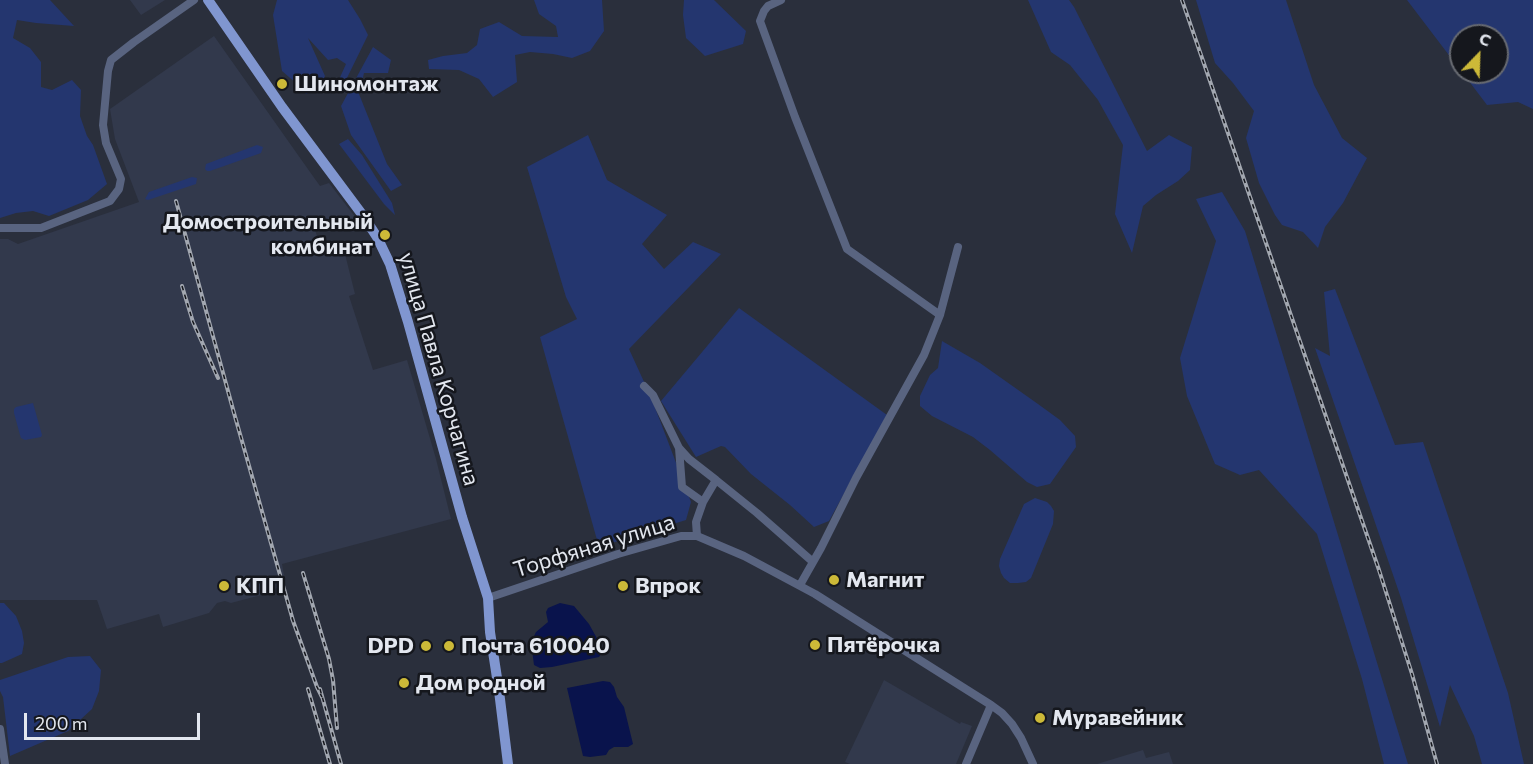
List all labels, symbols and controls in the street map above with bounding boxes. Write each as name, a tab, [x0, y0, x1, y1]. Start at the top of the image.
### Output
north arrow	[1449, 24, 1509, 84]
text: С	[1477, 28, 1494, 50]
place label: Шиномонтаж	[294, 71, 439, 97]
marker: Шиномонтаж	[275, 77, 289, 91]
place label: Домостроительный комбинат	[163, 209, 373, 260]
marker: Домостроительный комбинат	[378, 228, 392, 242]
street label: улица Павла Корчагина	[393, 249, 485, 489]
street label: Торфяная улица	[510, 509, 678, 583]
place label: Магнит	[846, 567, 924, 593]
place label: КПП	[236, 573, 284, 599]
place label: Впрок	[635, 573, 701, 599]
marker: Магнит	[827, 573, 841, 587]
marker: КПП	[217, 579, 231, 593]
marker: Впрок	[616, 579, 630, 593]
place label: Пятёрочка	[827, 632, 940, 658]
place label: DPD	[367, 633, 414, 659]
place label: Почта 610040	[461, 633, 610, 659]
marker: Пятёрочка	[808, 638, 822, 652]
marker: DPD	[419, 639, 433, 653]
marker: Почта 610040	[442, 639, 456, 653]
place label: Дом родной	[416, 670, 546, 696]
marker: Дом родной	[397, 676, 411, 690]
scale bar	[27, 701, 202, 739]
place label: Муравейник	[1052, 705, 1183, 731]
marker: Муравейник	[1033, 711, 1047, 725]
text: 200 m	[35, 712, 88, 734]

